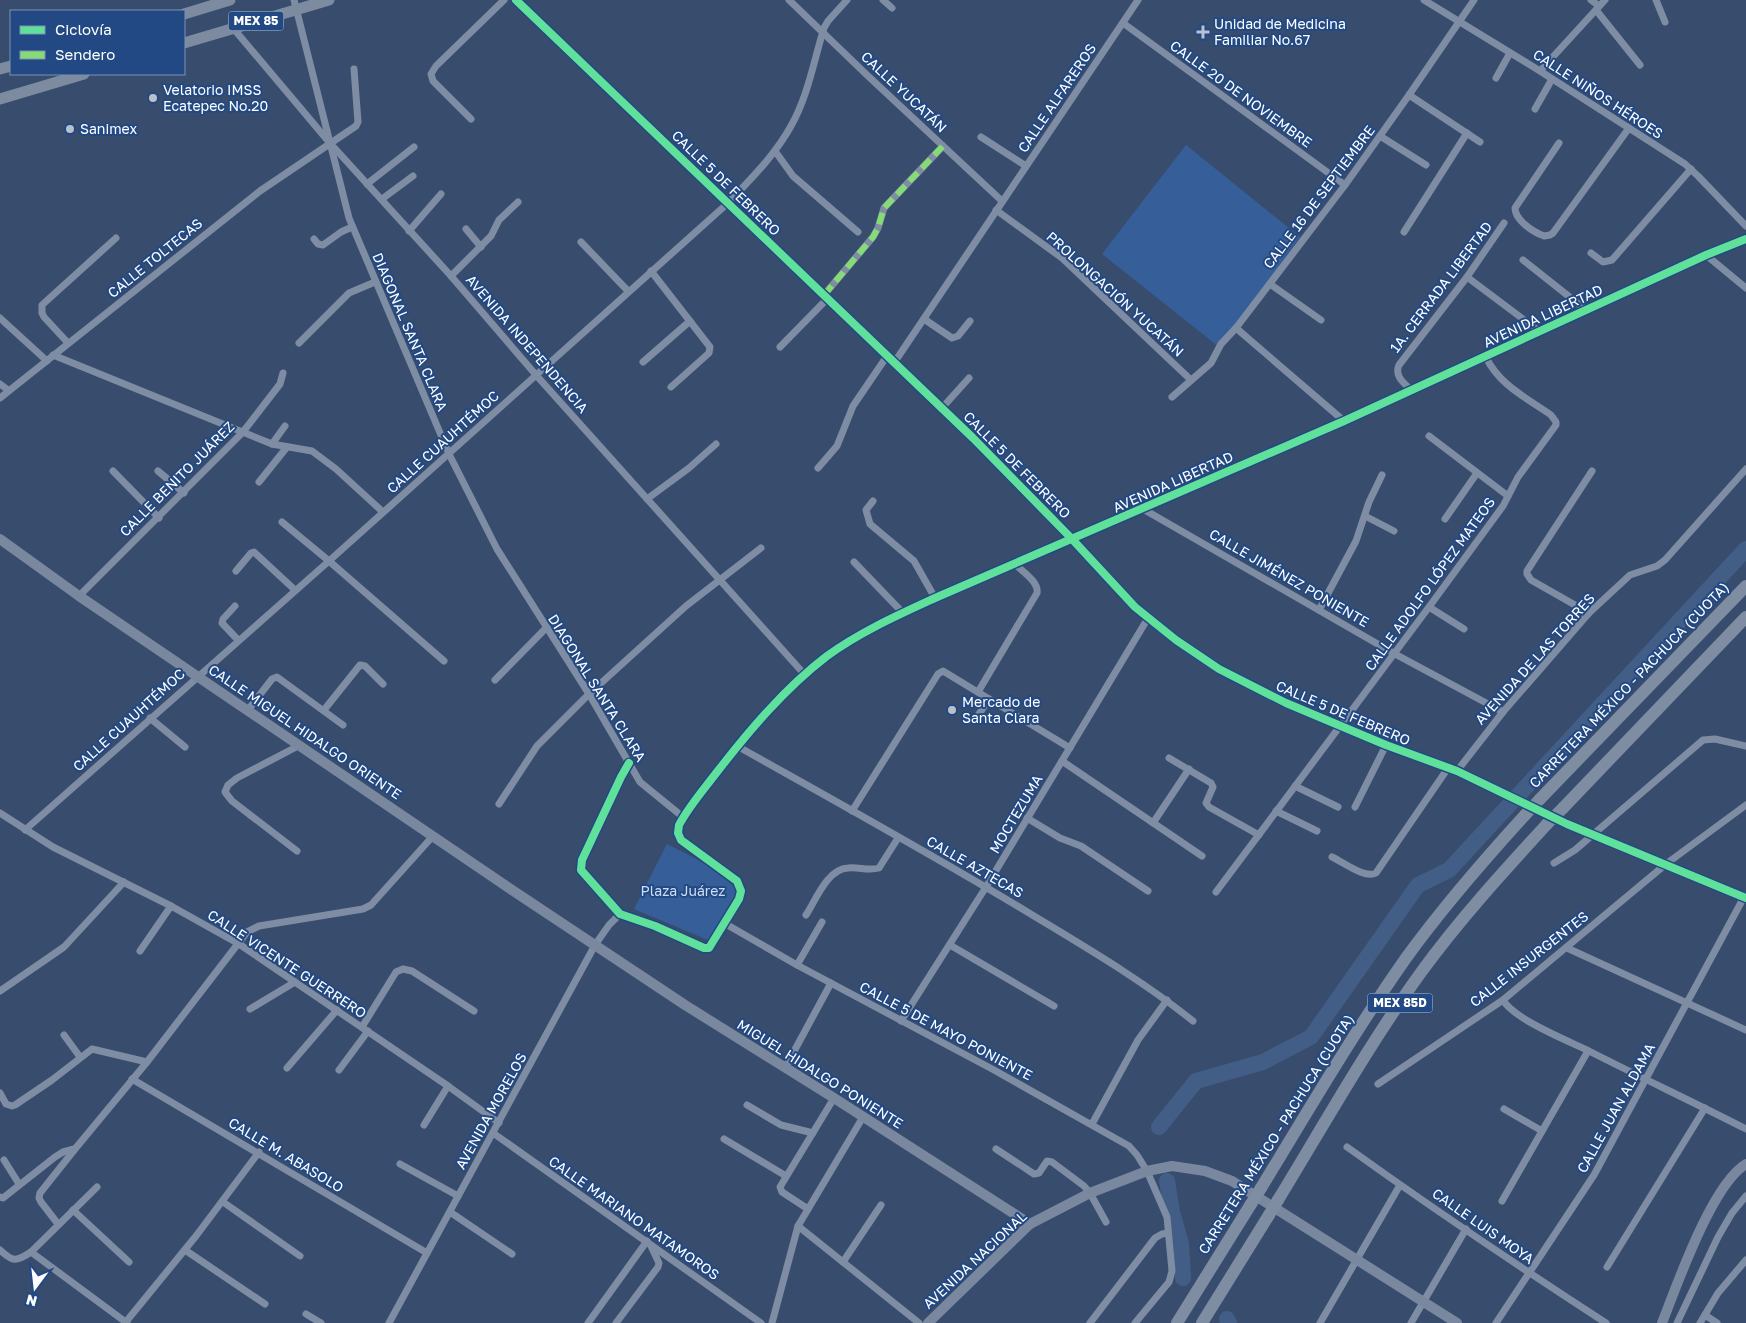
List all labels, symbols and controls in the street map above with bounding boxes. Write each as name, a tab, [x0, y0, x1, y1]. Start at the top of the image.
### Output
legend	[10, 10, 185, 75]
road number: MEX 85	[228, 12, 284, 30]
place label: Unidad de Medicina Familiar No.67	[1214, 15, 1346, 48]
text: Ciclovía	[55, 20, 112, 38]
marker: Unidad de Medicina Familiar No.67	[1196, 25, 1210, 39]
street label: CALLE 20 DE NOVIEMBRE	[1167, 36, 1316, 151]
street label: CALLE ALFAREROS	[1014, 40, 1099, 155]
text: Sendero	[55, 45, 115, 63]
street label: CALLE NIÑOS HÉROES	[1530, 45, 1667, 142]
street label: CALLE YUCATÁN	[858, 48, 951, 136]
place label: Velatorio IMSS Ecatepec No.20	[163, 81, 268, 114]
marker: Velatorio IMSS Ecatepec No.20	[147, 92, 159, 104]
place label: Sanimex	[80, 120, 137, 137]
street label: CALLE 16 DE SEPTIEMBRE	[1259, 122, 1378, 272]
marker: Sanimex	[64, 123, 76, 135]
street label: CALLE 5 DE FEBRERO	[669, 126, 784, 239]
street label: CALLE TOLTECAS	[104, 214, 205, 301]
street label: 1A. CERRADA LIBERTAD	[1386, 218, 1495, 355]
street label: PROLONGACIÓN YUCATÁN	[1043, 227, 1187, 360]
street label: DIAGONAL SANTA CLARA	[369, 250, 452, 414]
street label: AVENIDA INDEPENDENCIA	[463, 271, 592, 417]
street label: AVENIDA LIBERTAD	[1480, 280, 1605, 351]
street label: CALLE CUAUHTÉMOC	[383, 387, 502, 496]
street label: CALLE 5 DE FEBRERO	[960, 408, 1074, 522]
street label: CALLE BENITO JUÁREZ	[116, 418, 238, 540]
street label: AVENIDA LIBERTAD	[1110, 447, 1236, 516]
street label: CALLE ADOLFO LÓPEZ MATEOS	[1361, 494, 1498, 674]
street label: CALLE JIMÉNEZ PONIENTE	[1206, 525, 1372, 630]
street label: CARRETERA MÉXICO - PACHUCA (CUOTA)	[1525, 578, 1732, 791]
street label: AVENIDA DE LAS TORRES	[1471, 590, 1598, 728]
street label: DIAGONAL SANTA CLARA	[545, 611, 650, 765]
street label: CALLE MIGUEL HIDALGO ORIENTE	[206, 661, 405, 803]
street label: CALLE CUAUHTÉMOC	[69, 665, 188, 774]
street label: CALLE 5 DE FEBRERO	[1273, 677, 1413, 749]
place label: Mercado de Santa Clara	[962, 693, 1040, 726]
marker: Mercado de Santa Clara	[946, 704, 958, 716]
street label: MOCTEZUMA	[985, 771, 1046, 856]
street label: CALLE AZTECAS	[924, 832, 1027, 901]
park label: Plaza Juárez	[641, 882, 725, 899]
street label: CALLE VICENTE GUERRERO	[205, 906, 370, 1021]
street label: CALLE INSURGENTES	[1466, 907, 1591, 1010]
street label: CALLE 5 DE MAYO PONIENTE	[857, 978, 1036, 1083]
road number: MEX 85D	[1368, 994, 1432, 1012]
street label: CARRETERA MÉXICO - PACHUCA (CUOTA)	[1194, 1011, 1357, 1257]
street label: MIGUEL HIDALGO PONIENTE	[734, 1015, 906, 1132]
street label: CALLE JUAN ALDAMA	[1573, 1040, 1659, 1175]
street label: AVENIDA MORELOS	[451, 1049, 530, 1172]
street label: CALLE M. ABASOLO	[226, 1114, 347, 1196]
street label: CALLE MARIANO MATAMOROS	[546, 1152, 723, 1283]
street label: CALLE LUIS MOYA	[1429, 1184, 1538, 1267]
street label: AVENIDA NACIONAL	[919, 1207, 1030, 1312]
north arrow	[10, 1263, 60, 1313]
text: N	[24, 1291, 39, 1311]

